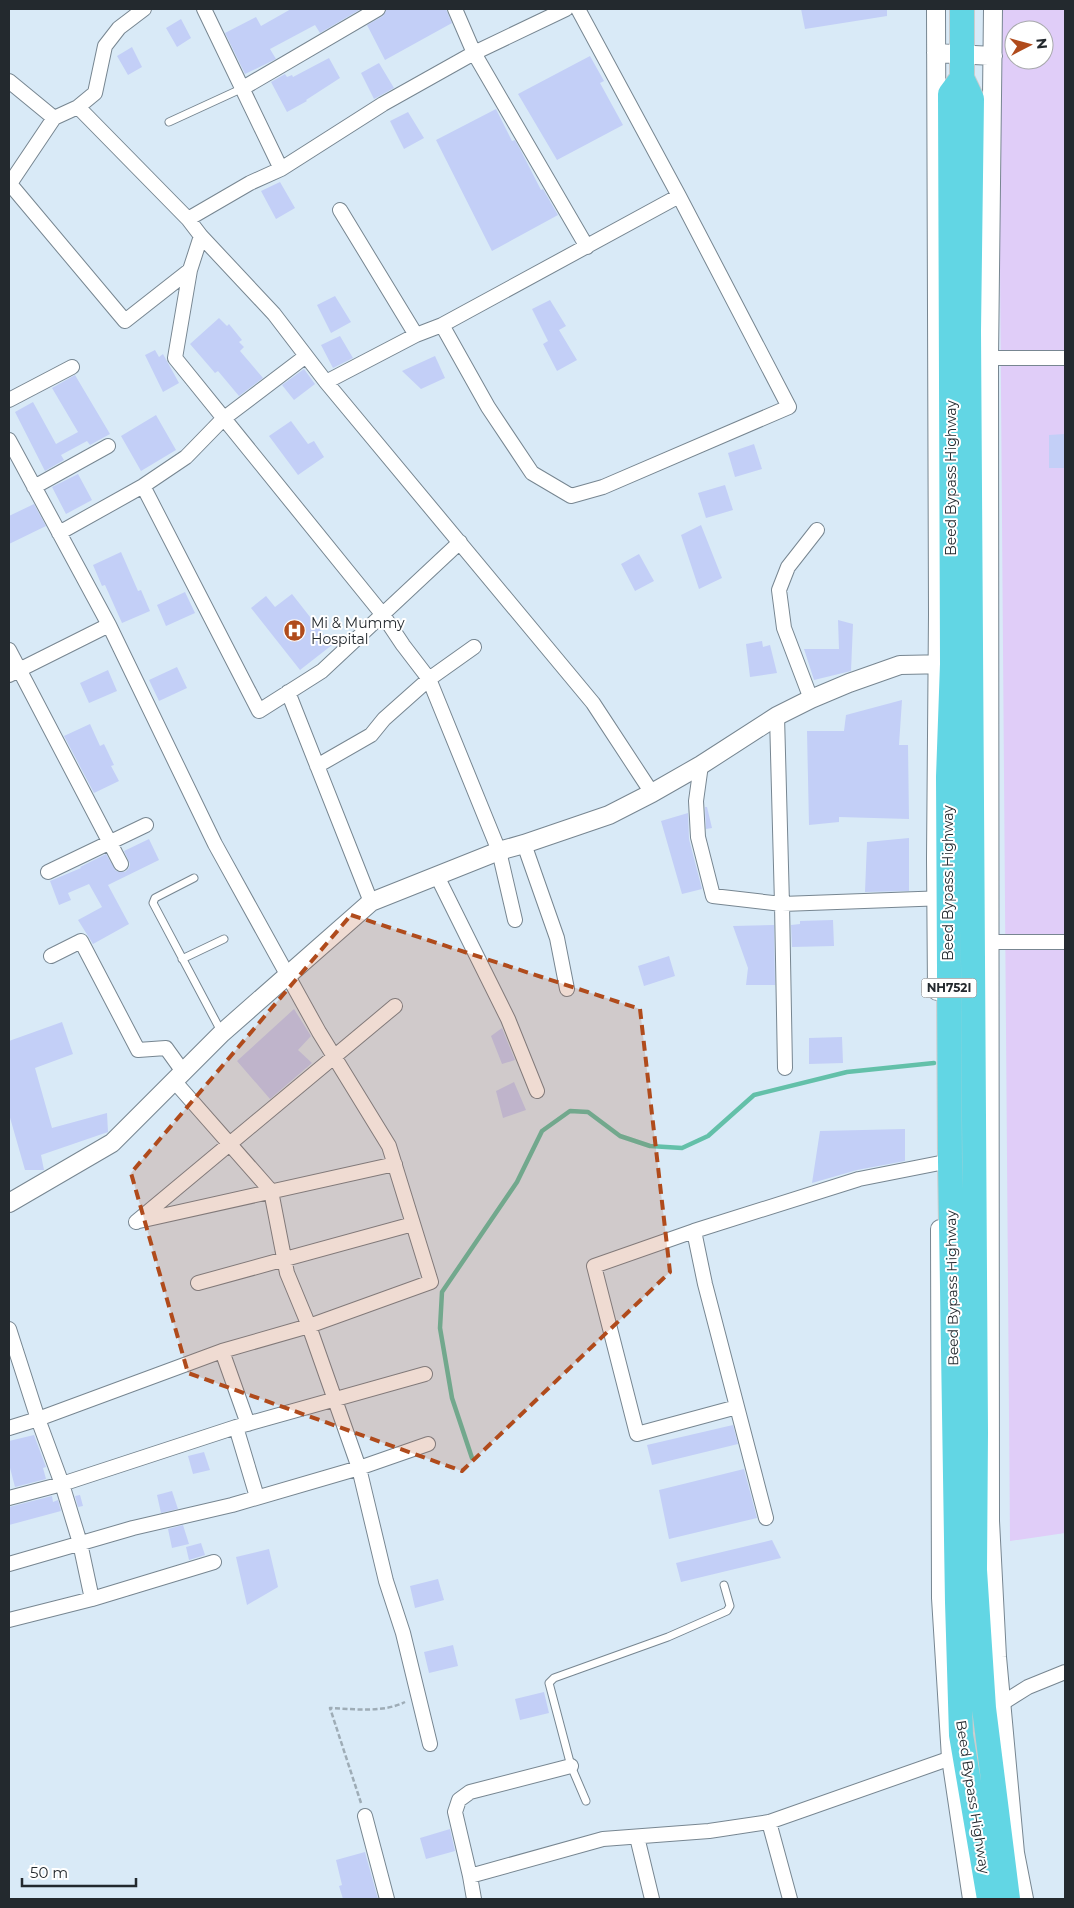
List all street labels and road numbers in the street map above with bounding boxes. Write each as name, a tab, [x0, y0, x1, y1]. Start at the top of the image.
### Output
street label: Beed Bypass Highway	[942, 400, 960, 556]
street label: Beed Bypass Highway	[939, 805, 957, 961]
road number: NH752I	[922, 978, 976, 998]
street label: Beed Bypass Highway	[942, 1210, 962, 1366]
street label: Beed Bypass Highway	[952, 1719, 994, 1876]

